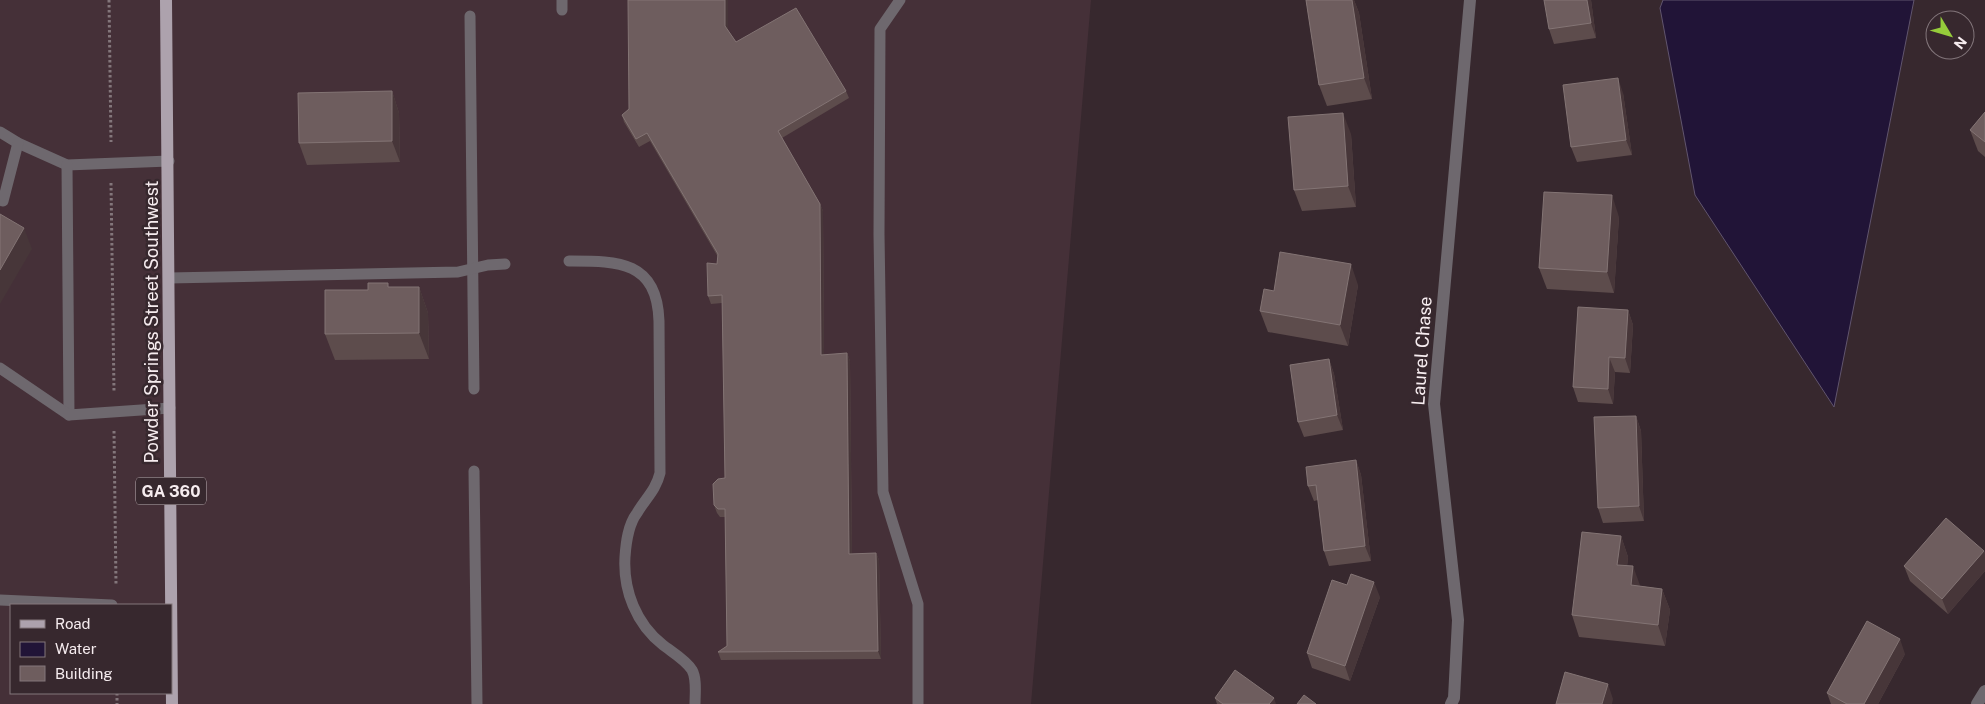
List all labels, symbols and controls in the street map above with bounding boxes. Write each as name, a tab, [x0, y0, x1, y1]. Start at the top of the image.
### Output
north arrow	[1925, 10, 1975, 60]
text: N	[1951, 34, 1970, 52]
street label: Powder Springs Street Southwest	[141, 180, 162, 464]
street label: Laurel Chase	[1407, 296, 1436, 406]
road number: GA 360	[136, 478, 206, 504]
legend	[10, 604, 172, 694]
text: Road	[55, 615, 91, 632]
text: Water	[55, 640, 97, 657]
text: Building	[55, 665, 113, 682]

